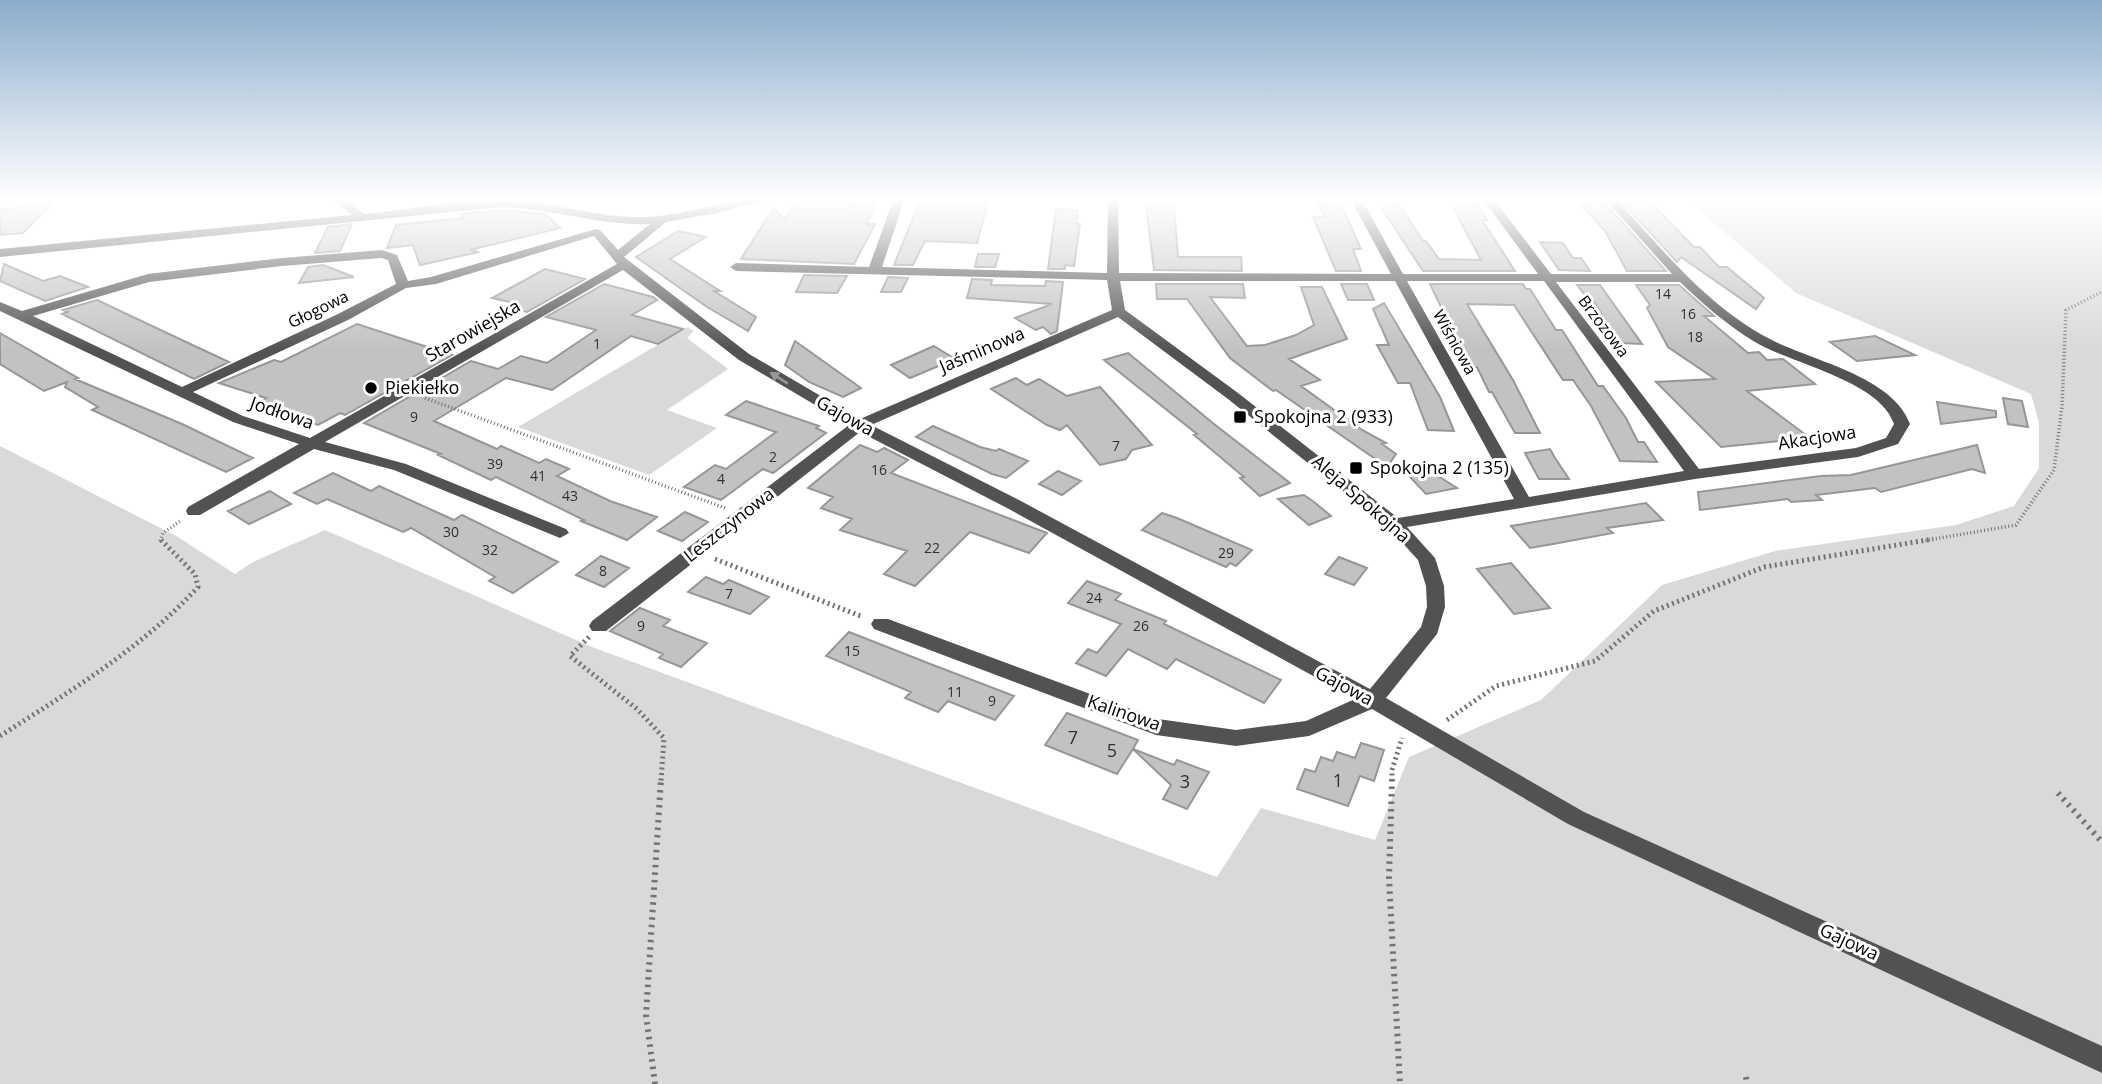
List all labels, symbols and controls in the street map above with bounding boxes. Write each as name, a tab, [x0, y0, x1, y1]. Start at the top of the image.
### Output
house number: 14	[1655, 284, 1671, 303]
street label: Głogowa	[284, 285, 352, 333]
street label: Brzozowa	[1573, 290, 1635, 362]
street label: Starowiejska	[421, 293, 524, 367]
house number: 16	[1680, 304, 1696, 323]
street label: Wiśniowa	[1428, 306, 1482, 378]
street label: Jaśminowa	[933, 320, 1028, 379]
house number: 18	[1687, 327, 1703, 346]
house number: 1	[593, 334, 601, 353]
one-way arrow	[769, 372, 789, 385]
place label: Piekiełko	[385, 375, 459, 399]
marker: Piekiełko	[363, 380, 379, 396]
street label: Jodłowa	[245, 389, 317, 434]
street label: Gajowa	[812, 389, 879, 441]
place label: Spokojna 2 (933)	[1254, 404, 1393, 428]
house number: 9	[410, 407, 418, 426]
marker: Spokojna 2 (933)	[1232, 409, 1248, 425]
street label: Akacjowa	[1776, 419, 1858, 455]
house number: 7	[1112, 436, 1120, 455]
house number: 2	[769, 447, 777, 466]
street label: Aleja Spokojna	[1307, 449, 1416, 548]
house number: 39	[487, 454, 503, 473]
place label: Spokojna 2 (135)	[1370, 455, 1509, 479]
house number: 16	[871, 460, 887, 479]
marker: Spokojna 2 (135)	[1348, 460, 1364, 476]
house number: 41	[530, 466, 546, 485]
house number: 4	[717, 469, 725, 488]
street label: Leszczynowa	[678, 481, 778, 567]
house number: 43	[562, 486, 578, 505]
house number: 30	[443, 522, 459, 541]
house number: 22	[924, 538, 940, 557]
house number: 32	[482, 540, 498, 559]
house number: 29	[1218, 543, 1234, 562]
house number: 8	[599, 561, 607, 580]
house number: 7	[725, 584, 733, 603]
house number: 24	[1086, 588, 1102, 607]
house number: 9	[637, 616, 645, 635]
house number: 26	[1133, 616, 1149, 635]
house number: 15	[844, 641, 860, 660]
street label: Gajowa	[1311, 660, 1378, 710]
house number: 11	[947, 682, 963, 701]
street label: Kalinowa	[1085, 688, 1164, 736]
house number: 9	[988, 691, 996, 710]
house number: 7	[1068, 725, 1078, 749]
house number: 5	[1107, 738, 1117, 762]
house number: 1	[1333, 768, 1343, 792]
house number: 3	[1180, 769, 1190, 793]
street label: Gajowa	[1816, 917, 1883, 965]

